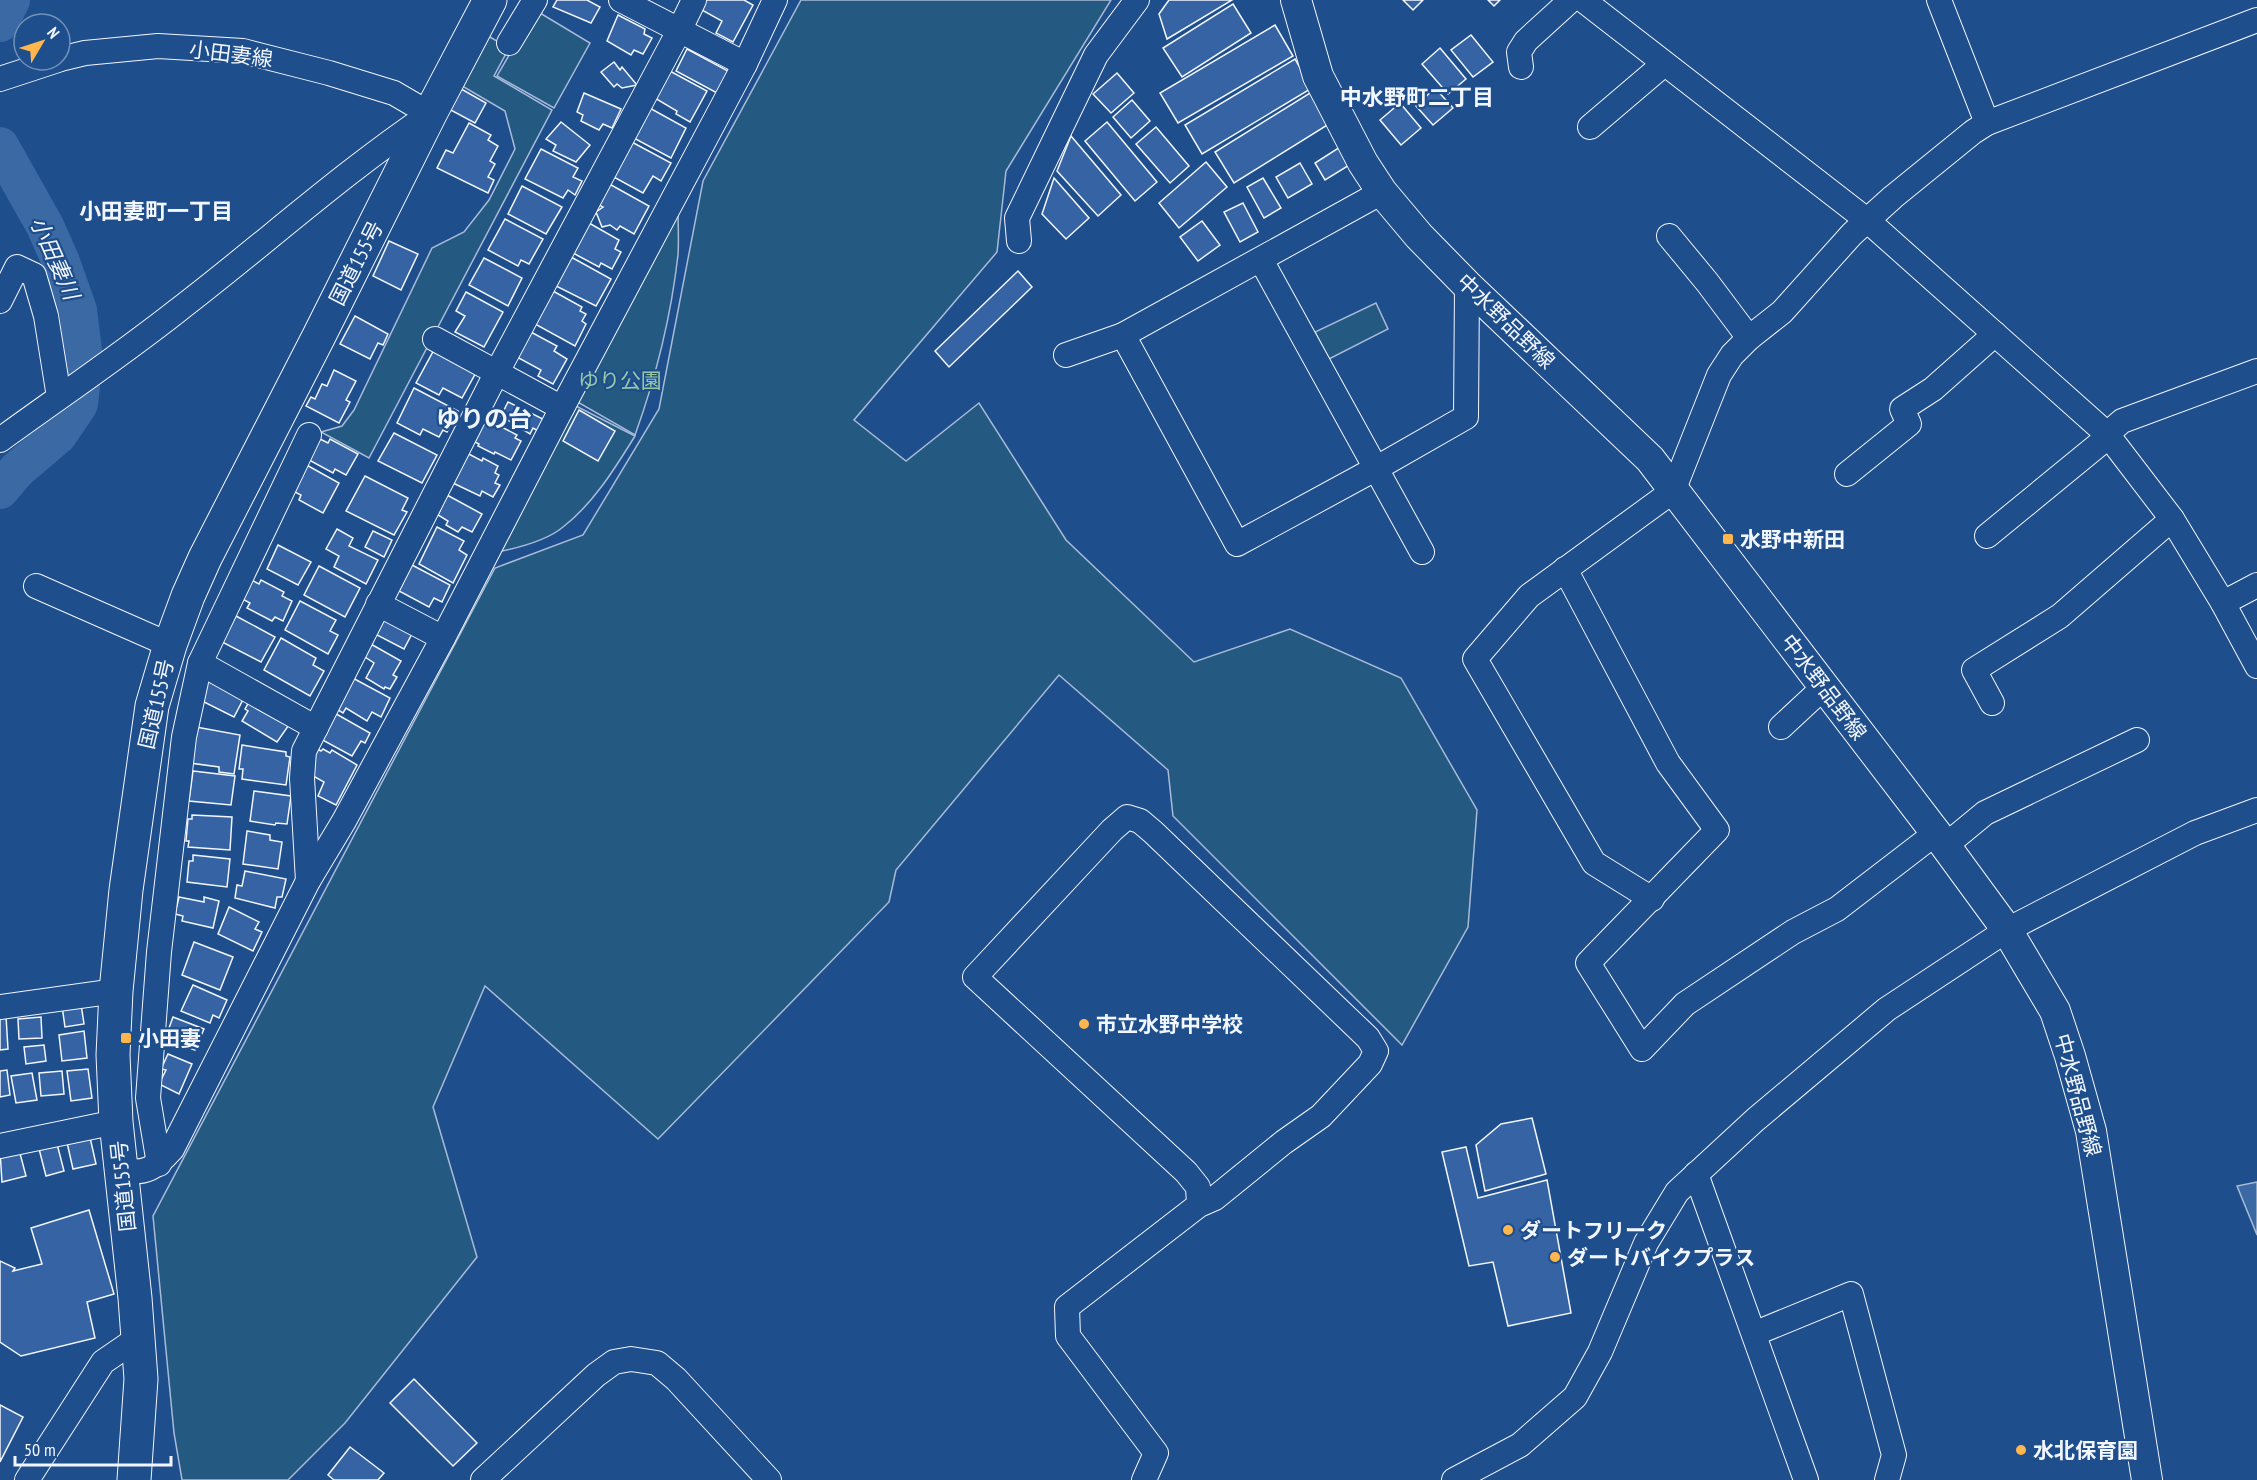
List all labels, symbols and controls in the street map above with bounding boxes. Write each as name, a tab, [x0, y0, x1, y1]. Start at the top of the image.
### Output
north arrow	[12, 12, 72, 72]
text: N	[43, 23, 64, 42]
street label: 小田妻線	[188, 35, 274, 73]
district label: 中水野町二丁目	[1340, 83, 1494, 111]
district label: 小田妻町一丁目	[79, 197, 233, 225]
water label: 小田妻川	[24, 212, 86, 306]
street label: 国道155号	[323, 216, 389, 310]
street label: 中水野品野線	[1451, 268, 1561, 374]
park label: ゆり公園	[578, 367, 662, 394]
district label: ゆりの台	[436, 403, 532, 434]
place label: 水野中新田	[1740, 526, 1845, 553]
marker: 水野中新田	[1721, 532, 1735, 546]
street label: 中水野品野線	[1775, 629, 1873, 745]
street label: 国道155号	[133, 656, 179, 752]
place label: 市立水野中学校	[1096, 1011, 1243, 1038]
marker: 市立水野中学校	[1077, 1017, 1091, 1031]
place label: 小田妻	[138, 1025, 201, 1052]
marker: 小田妻	[119, 1031, 133, 1045]
street label: 中水野品野線	[2049, 1031, 2107, 1159]
street label: 国道155号	[105, 1139, 141, 1233]
place label: ダートフリーク	[1520, 1217, 1667, 1244]
marker: ダートフリーク	[1501, 1223, 1515, 1237]
place label: ダートバイクプラス	[1567, 1244, 1755, 1271]
marker: ダートバイクプラス	[1548, 1250, 1562, 1264]
scale bar	[15, 1429, 171, 1467]
place label: 水北保育園	[2033, 1437, 2138, 1464]
text: 50 m	[24, 1438, 56, 1461]
marker: 水北保育園	[2014, 1443, 2028, 1457]

